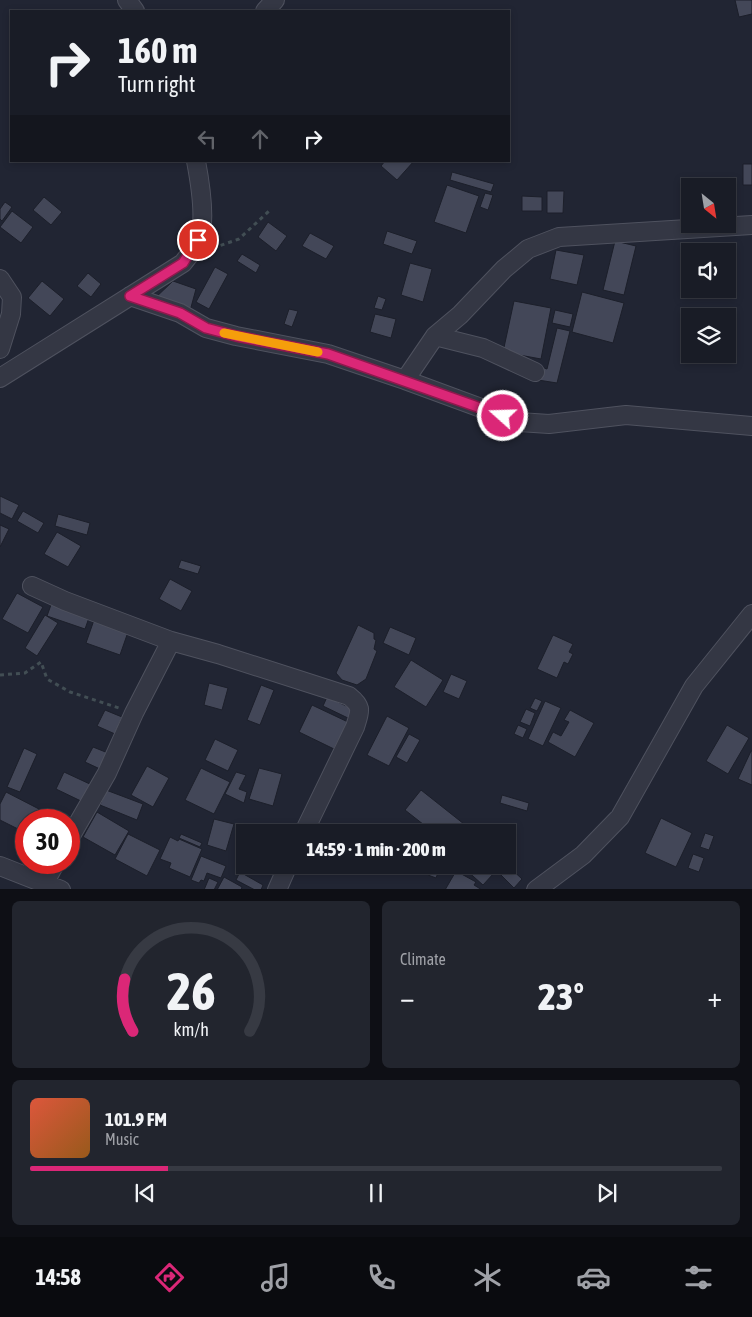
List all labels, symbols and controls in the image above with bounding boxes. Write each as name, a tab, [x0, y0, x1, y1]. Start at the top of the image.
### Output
icon: right	[35, 30, 100, 95]
text: 160 m	[118, 30, 197, 70]
text: Turn right	[118, 71, 195, 97]
icon: left	[193, 125, 221, 153]
icon: ahead	[246, 125, 274, 153]
icon: right	[299, 125, 327, 153]
north arrow	[681, 178, 736, 232]
map controls	[681, 178, 736, 363]
pin	[177, 219, 219, 261]
icon: arrive	[184, 226, 212, 254]
button: sound	[681, 243, 736, 298]
button: layers	[681, 308, 736, 363]
position arrow	[476, 389, 528, 441]
speed limit sign: 30	[15, 809, 80, 874]
text: 14:59 · 1 min · 200 m	[306, 838, 446, 860]
text: Climate	[400, 950, 446, 968]
text: 26	[167, 961, 215, 1021]
text: 23°	[538, 975, 584, 1018]
text: −	[400, 981, 415, 1013]
text: +	[707, 981, 722, 1013]
text: km/h	[173, 1019, 209, 1040]
text: 101.9 FM	[105, 1108, 167, 1130]
text: Music	[105, 1130, 139, 1148]
icon: previous	[131, 1179, 159, 1207]
icon: pause	[362, 1179, 390, 1207]
icon: next	[593, 1179, 621, 1207]
icon: directions	[152, 1260, 187, 1295]
icon: music	[258, 1260, 293, 1295]
icon: phone	[364, 1260, 399, 1295]
icon: climate	[470, 1260, 505, 1295]
icon: car	[576, 1260, 611, 1295]
icon: filters	[681, 1260, 716, 1295]
text: 14:58	[35, 1264, 81, 1290]

